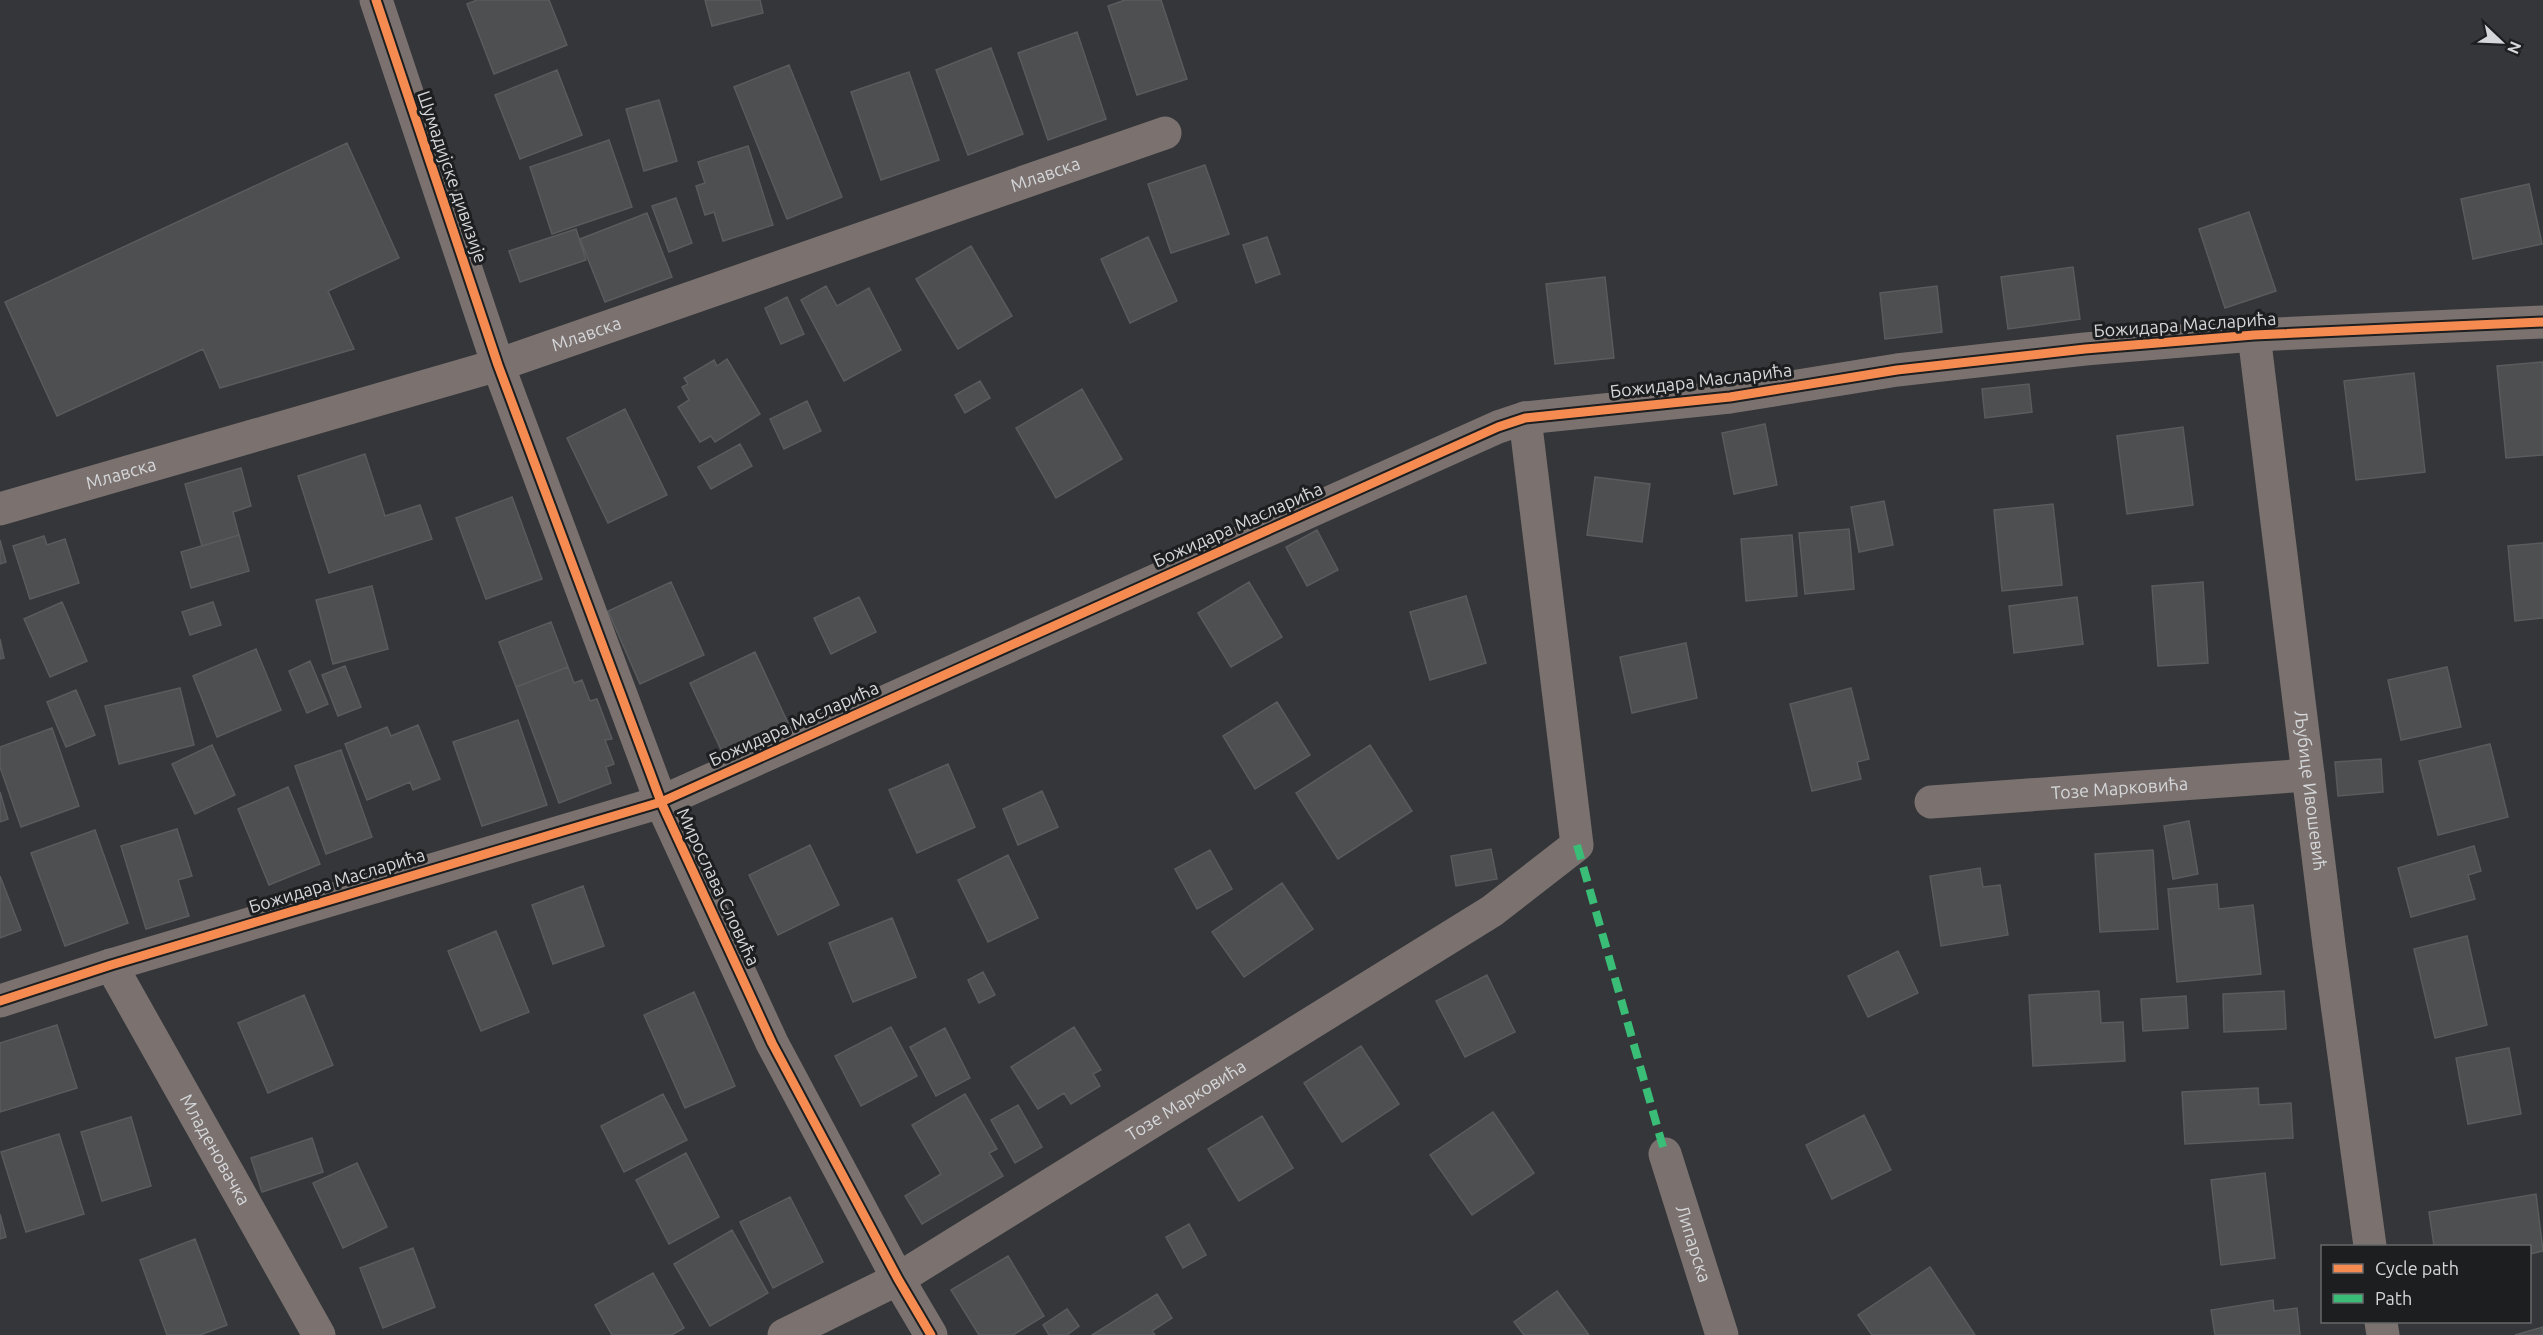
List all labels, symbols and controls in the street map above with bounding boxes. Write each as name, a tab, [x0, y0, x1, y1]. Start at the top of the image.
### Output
north arrow	[2471, 12, 2531, 72]
text: N	[2504, 39, 2525, 57]
street label: Шумадијске дивизије	[414, 88, 492, 265]
street label: Млавска	[1008, 152, 1083, 195]
street label: Божидара Масларића	[2093, 308, 2277, 340]
street label: Млавска	[549, 312, 624, 355]
street label: Божидара Масларића	[1609, 359, 1793, 401]
street label: Млавска	[83, 453, 158, 493]
street label: Божидара Масларића	[1150, 478, 1325, 570]
street label: Божидара Масларића	[706, 677, 881, 769]
street label: Љубице Ивошевић	[2291, 709, 2331, 872]
street label: Тозе Марковића	[2050, 773, 2189, 802]
street label: Мирослава Словића	[674, 805, 764, 969]
street label: Божидара Масларића	[246, 844, 427, 916]
street label: Тозе Марковића	[1122, 1055, 1249, 1144]
street label: Младеновачка	[177, 1090, 255, 1208]
street label: Липарска	[1673, 1202, 1716, 1285]
legend	[2321, 1245, 2531, 1323]
text: Cycle path	[2375, 1258, 2459, 1278]
text: Path	[2375, 1288, 2412, 1308]

